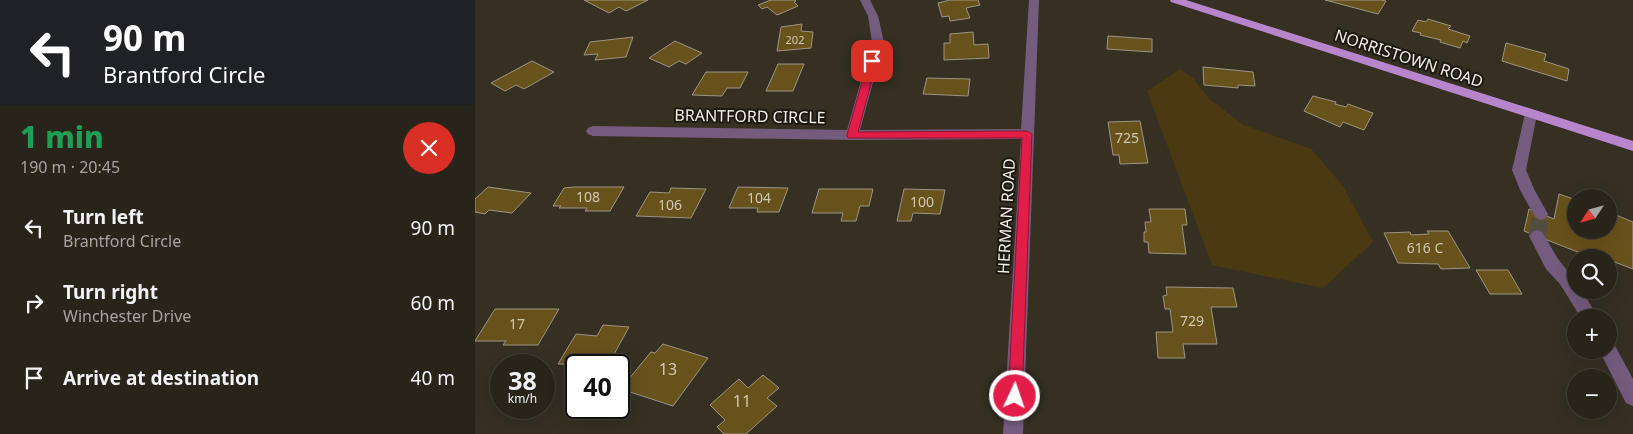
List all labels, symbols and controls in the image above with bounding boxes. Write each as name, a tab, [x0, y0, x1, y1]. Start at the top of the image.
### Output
text: 90 m	[103, 14, 186, 61]
icon: left	[20, 20, 85, 85]
street label: NORRISTOWN ROAD	[1332, 24, 1486, 92]
house number: 202	[786, 32, 804, 47]
pin	[851, 40, 893, 82]
icon: arrive	[858, 47, 886, 75]
text: Brantford Circle	[103, 59, 265, 89]
street label: BRANTFORD CIRCLE	[674, 104, 826, 128]
text: 1 min	[20, 116, 104, 157]
button: close	[403, 122, 455, 174]
house number: 725	[1115, 128, 1139, 147]
text: 190 m · 20:45	[20, 156, 120, 178]
street label: HERMAN ROAD	[992, 158, 1020, 274]
house number: 108	[576, 187, 600, 206]
house number: 104	[747, 188, 771, 207]
north arrow	[1567, 189, 1617, 239]
map controls	[1567, 189, 1617, 419]
house number: 100	[910, 192, 934, 211]
house number: 106	[658, 195, 682, 214]
text: Turn left	[63, 204, 144, 230]
icon: left	[20, 214, 48, 242]
text: 90 m	[411, 215, 455, 241]
text: Brantford Circle	[63, 230, 181, 252]
house number: 616 C	[1407, 238, 1443, 257]
button: search	[1567, 249, 1617, 299]
text: Turn right	[63, 279, 158, 305]
icon: right	[20, 289, 48, 317]
text: 60 m	[411, 290, 455, 316]
text: Winchester Drive	[63, 305, 191, 327]
button: +	[1567, 309, 1617, 359]
house number: 729	[1180, 311, 1204, 330]
house number: 17	[509, 314, 525, 333]
speed limit sign: 40	[565, 354, 630, 419]
house number: 13	[659, 358, 677, 380]
text: 38	[508, 363, 537, 397]
icon: arrive	[20, 364, 48, 392]
text: Arrive at destination	[63, 365, 259, 391]
text: 40 m	[411, 365, 455, 391]
position arrow	[988, 369, 1040, 421]
button: −	[1567, 369, 1617, 419]
text: km/h	[508, 390, 537, 407]
house number: 11	[733, 390, 751, 412]

